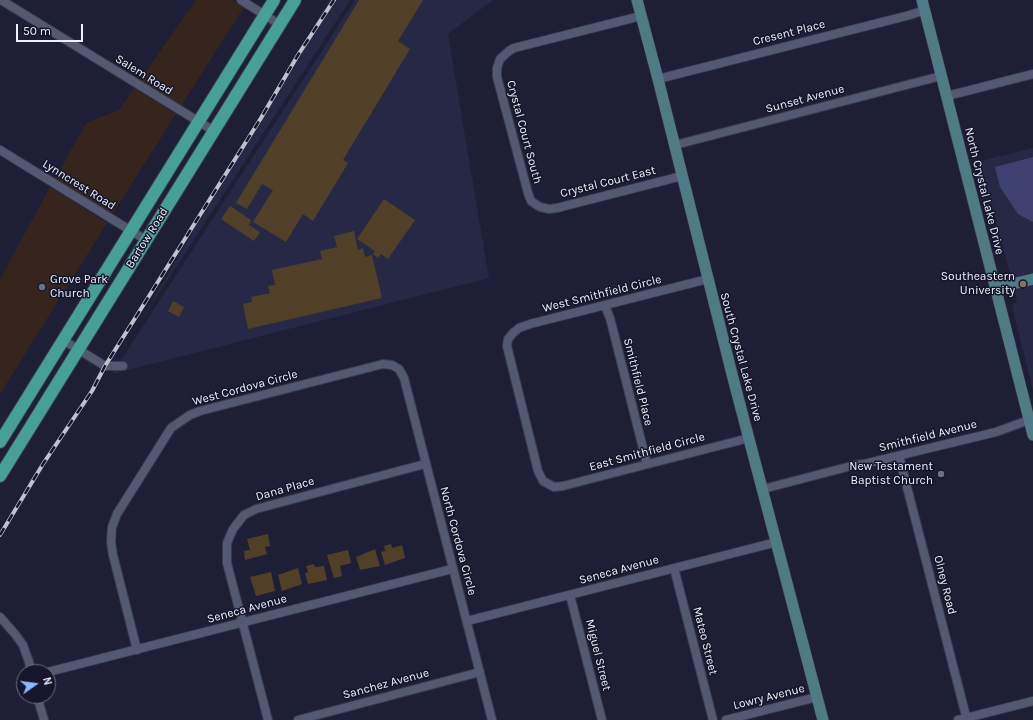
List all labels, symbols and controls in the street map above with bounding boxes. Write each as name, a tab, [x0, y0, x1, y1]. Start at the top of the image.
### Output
scale bar	[18, 16, 85, 42]
street label: Cresent Place	[751, 17, 827, 49]
text: 50 m	[23, 24, 51, 38]
street label: Salem Road	[113, 52, 175, 98]
street label: Crystal Court South	[503, 79, 545, 185]
street label: Sunset Avenue	[764, 82, 846, 116]
street label: North Crystal Lake Drive	[961, 126, 1007, 256]
street label: Lynncrest Road	[40, 157, 118, 213]
street label: Crystal Court East	[559, 163, 657, 201]
street label: Bartow Road	[123, 205, 171, 271]
place label: Southeastern University	[941, 270, 1015, 298]
street label: West Smithfield Circle	[541, 272, 663, 316]
place label: Grove Park Church	[50, 273, 108, 301]
marker: Southeastern University	[1018, 279, 1028, 289]
marker: Grove Park Church	[37, 282, 47, 292]
street label: South Crystal Lake Drive	[717, 291, 765, 423]
street label: Smithfield Place	[620, 337, 656, 427]
street label: West Cordova Circle	[191, 367, 299, 409]
street label: Smithfield Avenue	[878, 417, 978, 455]
street label: East Smithfield Circle	[588, 430, 706, 474]
place label: New Testament Baptist Church	[849, 460, 933, 488]
marker: New Testament Baptist Church	[936, 469, 946, 479]
street label: Dana Place	[254, 474, 316, 504]
street label: North Cordova Circle	[437, 485, 479, 597]
street label: Seneca Avenue	[578, 552, 660, 588]
street label: Olney Road	[931, 554, 959, 616]
street label: Seneca Avenue	[206, 591, 288, 627]
street label: Mateo Street	[690, 605, 720, 677]
street label: Miguel Street	[582, 618, 614, 692]
north arrow	[16, 664, 56, 704]
street label: Sanchez Avenue	[341, 666, 431, 702]
text: N	[40, 676, 54, 687]
street label: Lowry Avenue	[732, 681, 806, 713]

